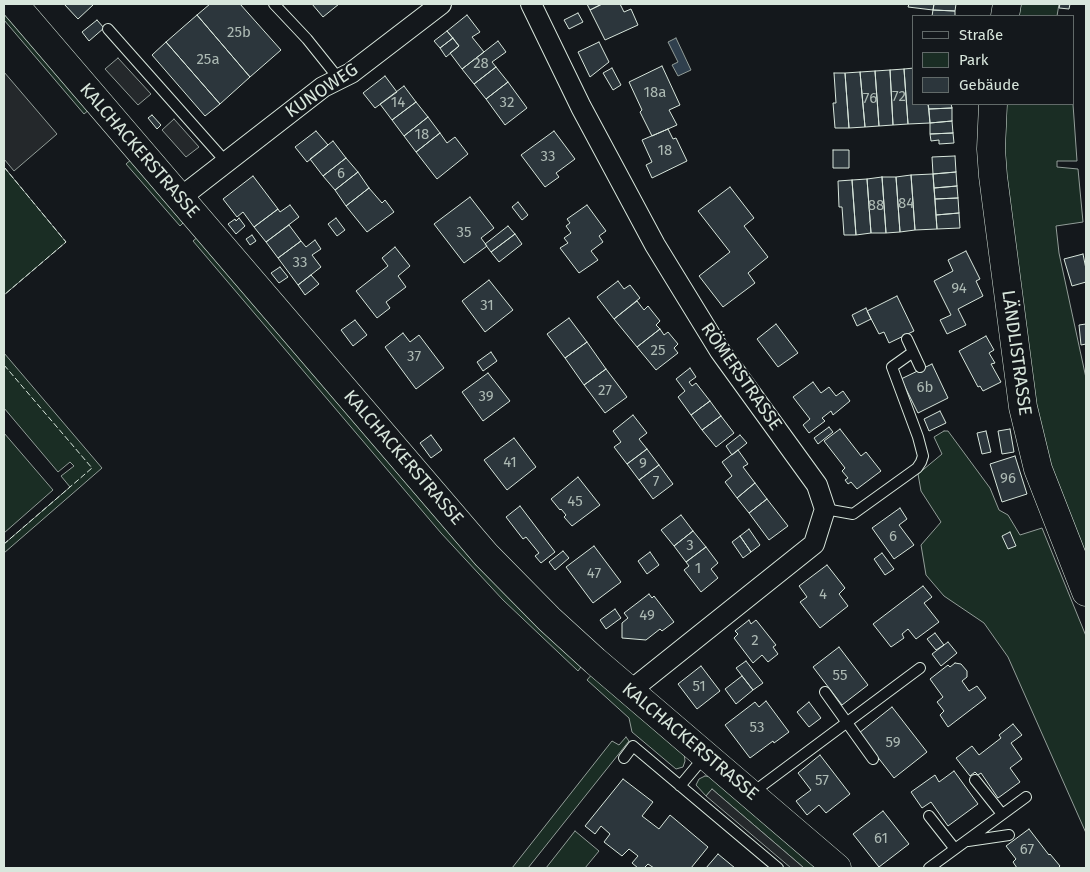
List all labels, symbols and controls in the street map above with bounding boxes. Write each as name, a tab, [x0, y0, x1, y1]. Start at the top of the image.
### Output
legend	[912, 15, 1075, 105]
house number: 25b	[227, 24, 251, 42]
text: Straße	[959, 26, 1003, 44]
house number: 25a	[196, 51, 220, 69]
text: Park	[959, 51, 989, 69]
house number: 28	[473, 55, 489, 73]
street label: KUNOWEG	[282, 59, 362, 123]
text: Gebäude	[959, 76, 1019, 94]
street label: KALCHACKERSTRASSE	[75, 79, 203, 223]
house number: 18a	[644, 84, 666, 102]
house number: 72	[892, 88, 906, 106]
house number: 76	[863, 90, 877, 108]
house number: 14	[391, 94, 405, 112]
house number: 32	[500, 94, 514, 112]
house number: 18	[415, 126, 429, 144]
house number: 18	[658, 142, 672, 160]
house number: 33	[541, 148, 555, 166]
house number: 6	[337, 165, 345, 183]
house number: 84	[898, 195, 914, 213]
house number: 88	[868, 197, 884, 215]
house number: 35	[457, 224, 471, 242]
house number: 33	[293, 254, 307, 272]
house number: 94	[951, 280, 967, 298]
street label: LÄNDLISTRASSE	[997, 289, 1035, 417]
house number: 31	[480, 297, 494, 315]
street label: RÖMERSTRASSE	[696, 319, 786, 435]
house number: 25	[651, 342, 665, 360]
house number: 37	[407, 348, 421, 366]
house number: 6b	[917, 379, 933, 397]
house number: 27	[598, 382, 612, 400]
street label: KALCHACKERSTRASSE	[339, 386, 467, 530]
house number: 39	[478, 388, 494, 406]
house number: 41	[503, 454, 517, 472]
house number: 9	[639, 455, 647, 473]
house number: 96	[1000, 470, 1016, 488]
house number: 7	[653, 473, 659, 491]
house number: 45	[567, 493, 583, 511]
house number: 6	[889, 528, 897, 546]
house number: 3	[686, 537, 694, 555]
house number: 1	[695, 560, 701, 578]
house number: 47	[587, 565, 601, 583]
house number: 4	[819, 586, 827, 604]
house number: 49	[639, 607, 655, 625]
house number: 2	[751, 632, 759, 650]
house number: 55	[833, 667, 847, 685]
house number: 51	[692, 678, 706, 696]
street label: KALCHACKERSTRASSE	[617, 679, 763, 805]
house number: 53	[750, 719, 764, 737]
house number: 59	[885, 734, 901, 752]
house number: 57	[815, 772, 829, 790]
house number: 61	[874, 830, 888, 848]
house number: 67	[1020, 841, 1034, 859]

